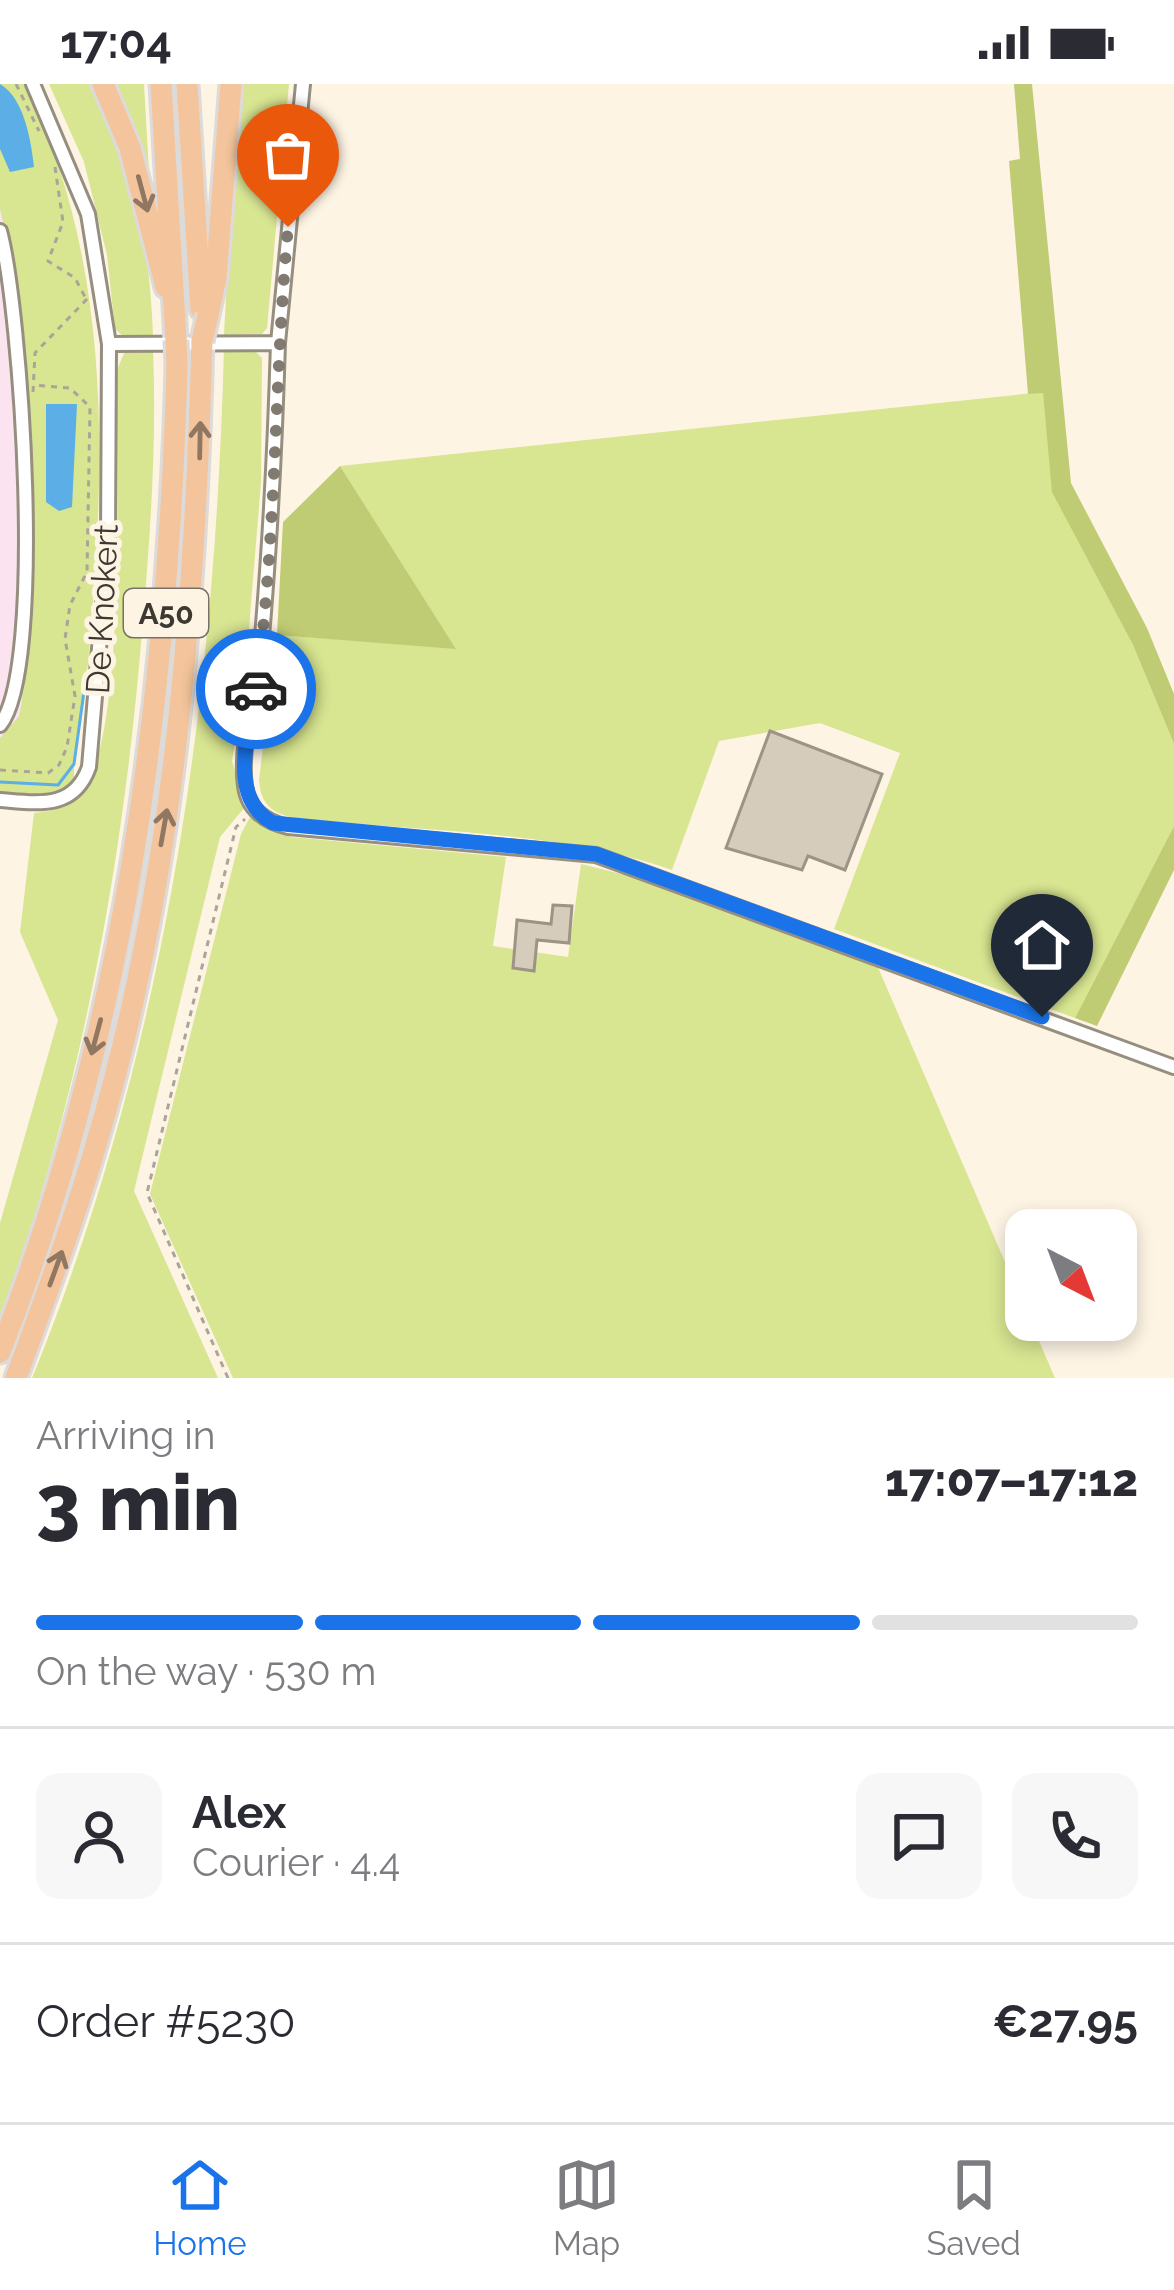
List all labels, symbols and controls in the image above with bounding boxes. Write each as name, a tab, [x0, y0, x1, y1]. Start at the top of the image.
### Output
text: 17:04	[60, 16, 172, 69]
pin	[237, 104, 339, 227]
icon: bag	[255, 122, 321, 188]
one-way arrow	[134, 174, 156, 212]
one-way arrow	[188, 421, 211, 460]
street label: De Knokert	[78, 523, 126, 695]
road number: A50	[124, 589, 208, 637]
courier	[196, 629, 316, 749]
icon: car	[223, 656, 289, 722]
one-way arrow	[154, 809, 177, 848]
pin	[991, 894, 1093, 1017]
icon: home	[1009, 912, 1075, 978]
one-way arrow	[83, 1018, 105, 1056]
north arrow	[1005, 1209, 1137, 1341]
map controls	[1005, 1209, 1137, 1341]
one-way arrow	[47, 1250, 68, 1287]
text: Arriving in	[36, 1412, 216, 1458]
text: 17:07–17:12	[885, 1454, 1138, 1507]
text: 3 min	[36, 1457, 240, 1548]
text: On the way · 530 m	[36, 1648, 376, 1694]
button: person	[36, 1773, 162, 1899]
button: chat	[856, 1773, 982, 1899]
button: phone	[1012, 1773, 1138, 1899]
text: Alex	[192, 1786, 286, 1839]
text: Courier · 4.4	[192, 1839, 400, 1885]
text: Order #5230	[36, 1995, 296, 2048]
text: €27.95	[992, 1995, 1138, 2048]
tab: Home	[153, 2152, 247, 2263]
tab: Map	[553, 2152, 620, 2263]
tab: Saved	[926, 2152, 1021, 2263]

